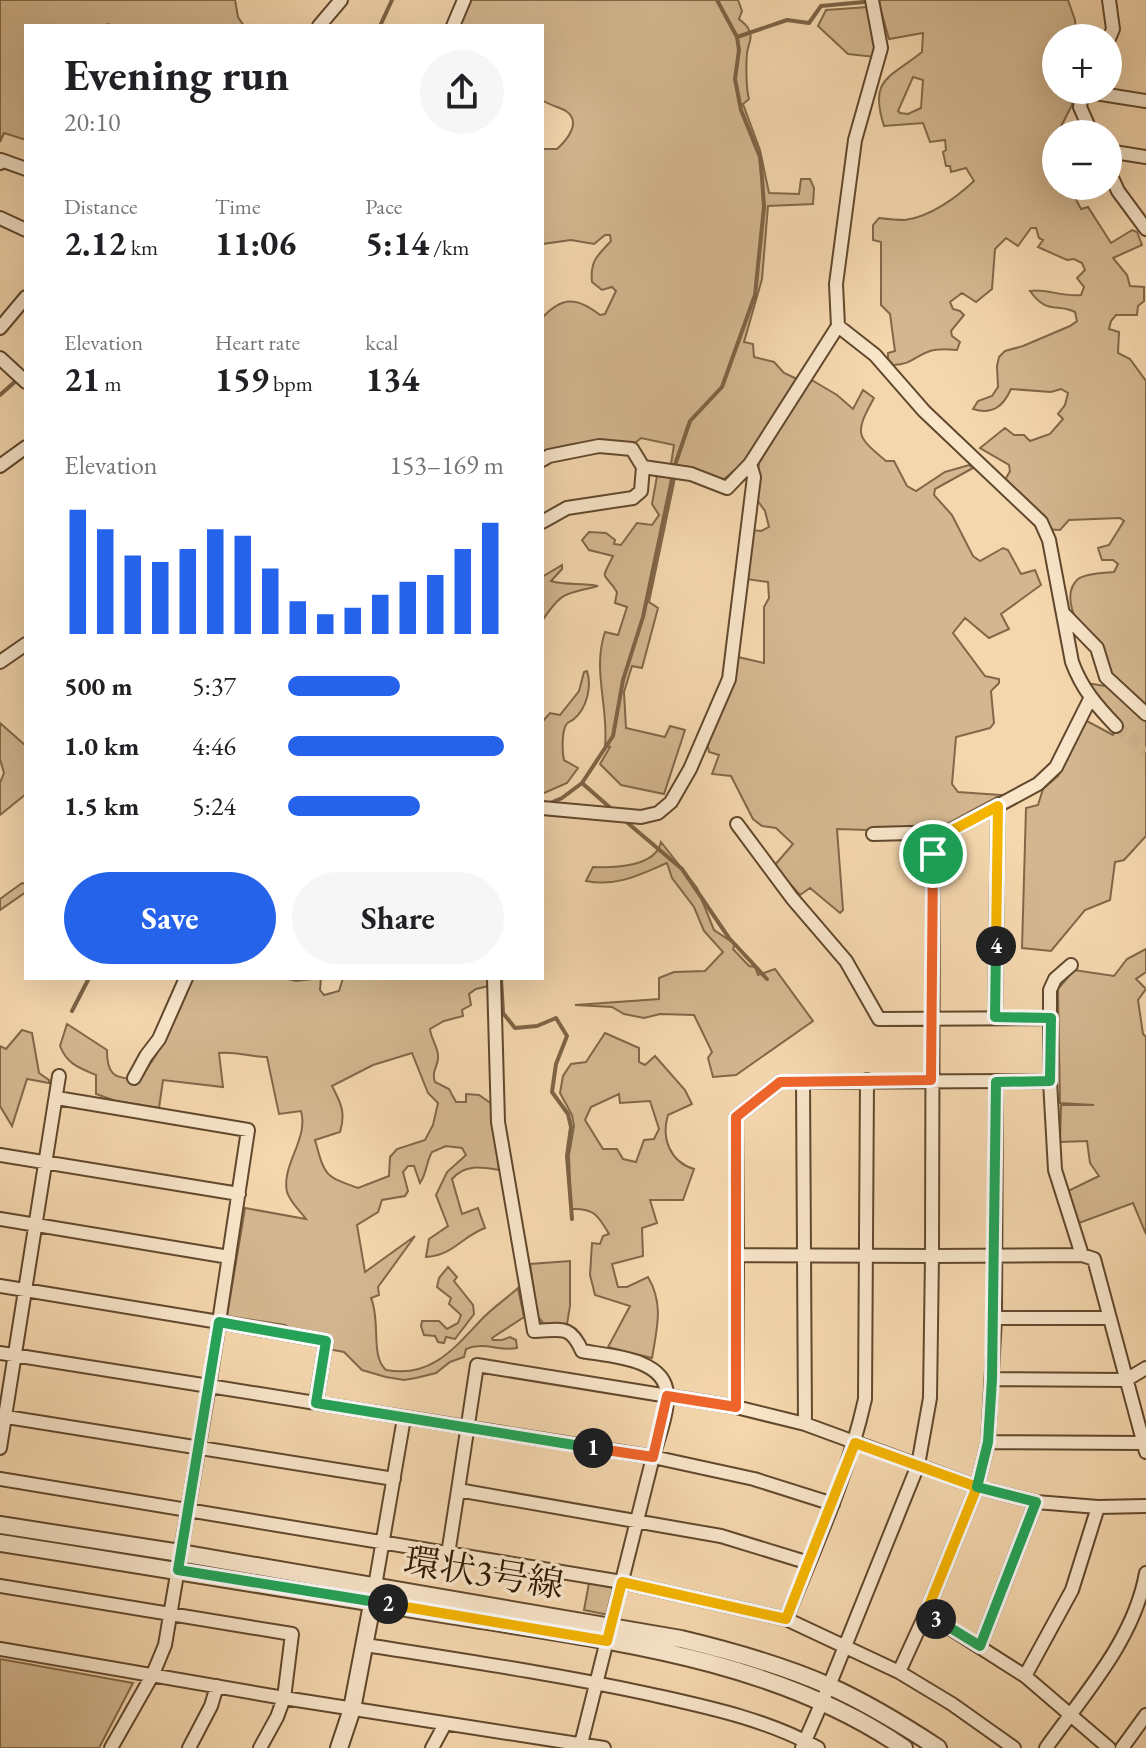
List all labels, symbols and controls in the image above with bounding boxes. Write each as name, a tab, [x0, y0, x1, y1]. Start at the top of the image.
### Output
map controls	[1042, 24, 1122, 200]
button: +	[1042, 24, 1122, 104]
text: Evening run	[64, 46, 289, 103]
button: share	[420, 50, 504, 134]
text: 20:10	[64, 105, 120, 139]
button: −	[1042, 120, 1122, 200]
text: Distance	[64, 192, 137, 221]
text: Time	[215, 192, 260, 221]
text: Pace	[365, 192, 402, 221]
text: 2.12	[64, 221, 126, 265]
text: 11:06	[215, 221, 296, 265]
text: 5:14	[365, 221, 429, 265]
text: km	[126, 233, 158, 262]
text: /km	[429, 233, 470, 262]
text: Elevation	[64, 328, 143, 357]
text: Heart rate	[215, 328, 300, 357]
text: kcal	[365, 328, 398, 357]
text: 21	[64, 357, 100, 401]
text: 159	[215, 357, 269, 401]
text: 134	[365, 357, 419, 401]
text: m	[100, 369, 122, 398]
text: bpm	[269, 369, 313, 398]
text: Elevation	[64, 448, 158, 482]
text: 153–169 m	[389, 448, 504, 482]
text: 500 m	[64, 669, 132, 703]
text: 5:37	[192, 669, 236, 703]
text: 1.0 km	[64, 729, 139, 763]
text: 4:46	[192, 729, 236, 763]
text: 1.5 km	[64, 789, 139, 823]
text: 5:24	[192, 789, 236, 823]
pin	[899, 820, 967, 888]
icon: arrive	[911, 832, 955, 876]
button: Save	[64, 872, 276, 964]
button: Share	[292, 872, 504, 964]
pin: 4	[976, 926, 1016, 966]
text: 4	[990, 931, 1002, 960]
pin: 1	[573, 1428, 613, 1468]
text: 1	[587, 1433, 599, 1462]
street label: 環状3号線	[401, 1537, 567, 1608]
pin: 2	[368, 1584, 408, 1624]
text: 2	[382, 1589, 394, 1618]
pin: 3	[916, 1599, 956, 1639]
text: 3	[930, 1604, 942, 1633]

